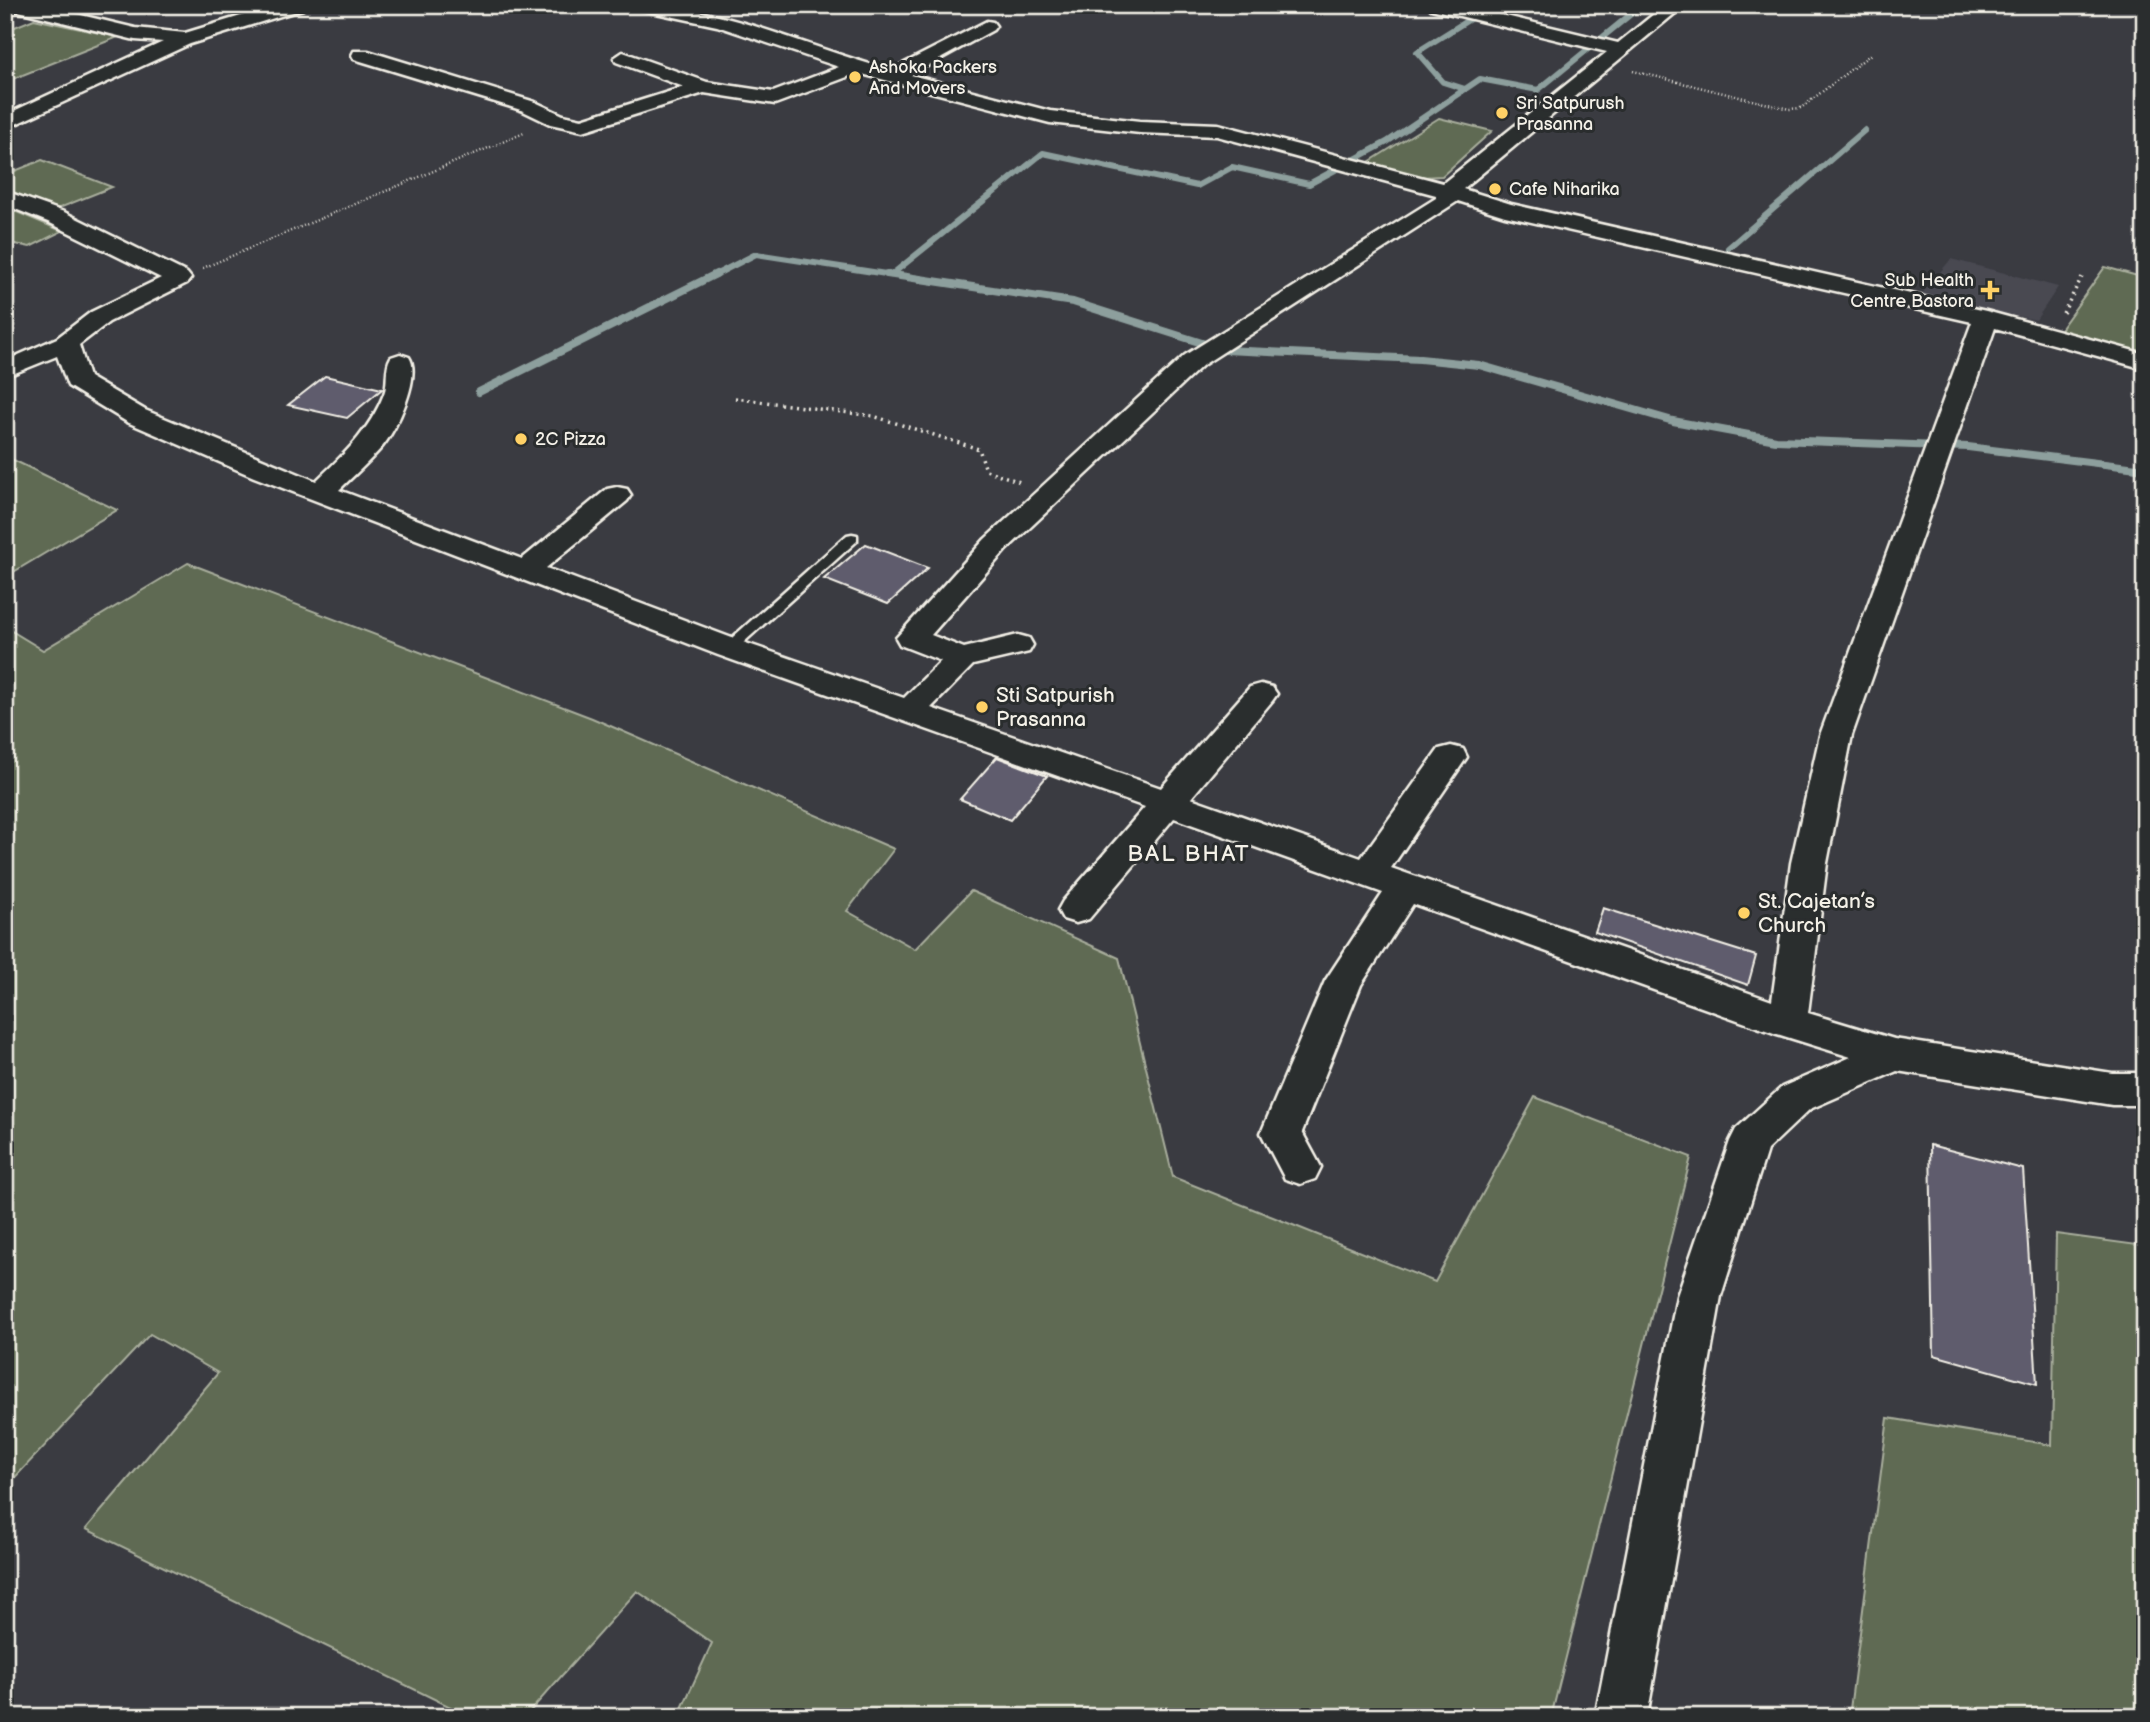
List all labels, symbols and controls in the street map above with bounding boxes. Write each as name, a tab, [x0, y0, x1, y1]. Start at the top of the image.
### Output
place label: Ashoka Packers And Movers	[869, 57, 997, 99]
marker: Ashoka Packers And Movers	[847, 69, 863, 85]
place label: Sri Satpurush Prasanna	[1516, 93, 1624, 135]
marker: Sri Satpurush Prasanna	[1494, 105, 1510, 121]
place label: Cafe Niharika	[1509, 179, 1620, 200]
marker: Cafe Niharika	[1487, 181, 1503, 197]
place label: Sub Health Centre Bastora	[1850, 270, 1974, 312]
marker: Sub Health Centre Bastora	[1980, 280, 2000, 300]
place label: 2C Pizza	[535, 429, 606, 450]
marker: 2C Pizza	[513, 431, 529, 447]
place label: Sti Satpurish Prasanna	[996, 683, 1115, 732]
marker: Sti Satpurish Prasanna	[974, 699, 990, 715]
district label: BAL BHAT	[1127, 840, 1251, 868]
place label: St. Cajetan’s Church	[1758, 889, 1875, 938]
marker: St. Cajetan’s Church	[1736, 905, 1752, 921]

